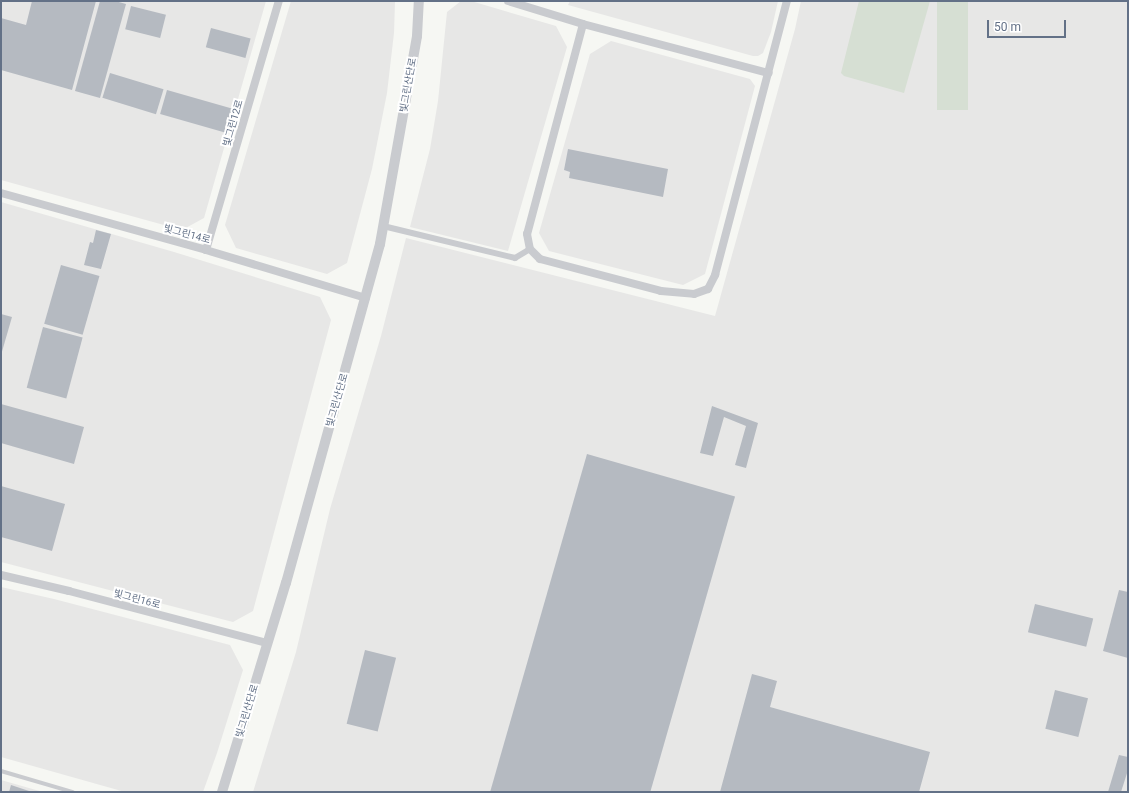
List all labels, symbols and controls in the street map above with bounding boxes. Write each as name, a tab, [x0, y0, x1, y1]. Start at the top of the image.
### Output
scale bar	[989, 12, 1068, 38]
text: 50 m	[994, 20, 1021, 34]
street label: 빛그린산단로	[397, 57, 419, 113]
street label: 빛그린12로	[221, 98, 245, 148]
street label: 빛그린14로	[162, 222, 212, 246]
street label: 빛그린산단로	[324, 372, 350, 428]
street label: 빛그린16로	[112, 587, 162, 611]
street label: 빛그린산단로	[233, 683, 261, 739]

